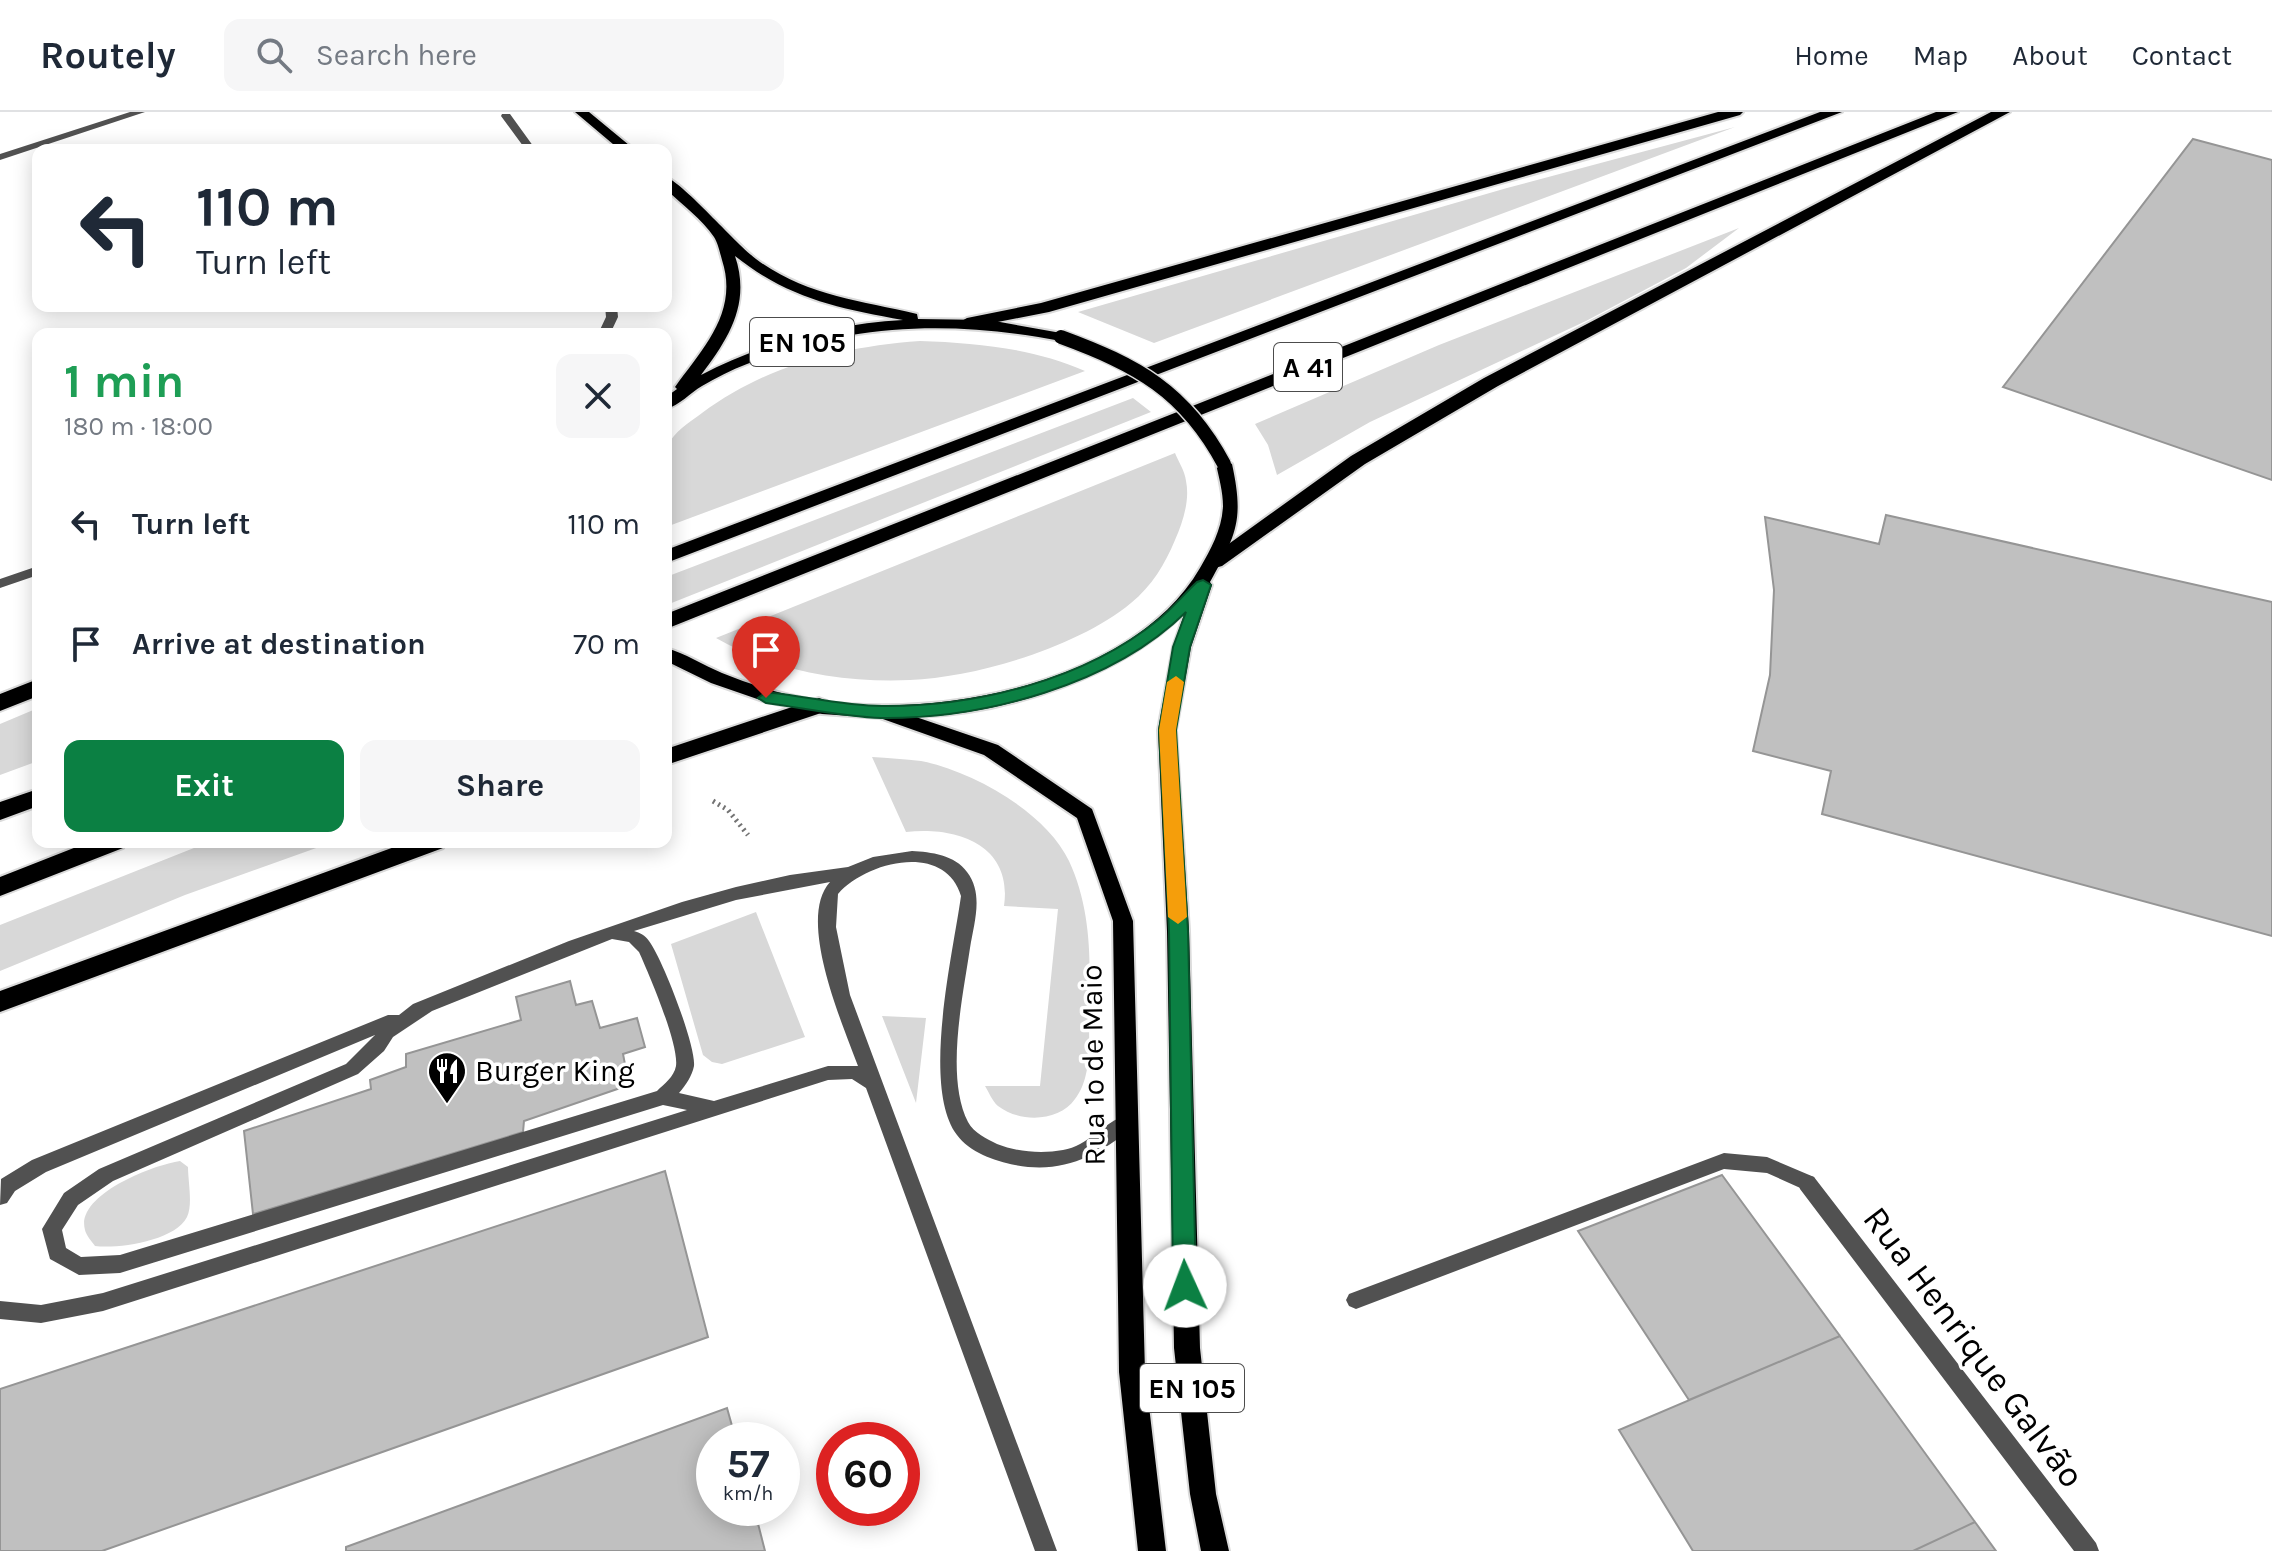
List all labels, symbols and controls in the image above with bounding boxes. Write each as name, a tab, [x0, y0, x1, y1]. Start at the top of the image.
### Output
search box	[224, 19, 784, 91]
text: Routely	[40, 33, 176, 78]
icon: search	[252, 33, 296, 77]
text: Search here	[316, 37, 477, 73]
text: Home	[1794, 39, 1869, 72]
text: Map	[1913, 39, 1968, 72]
text: About	[2012, 39, 2088, 72]
text: Contact	[2132, 39, 2232, 72]
text: 110 m	[196, 174, 339, 239]
icon: left	[64, 176, 168, 280]
text: Turn left	[196, 241, 331, 283]
road number: EN 105	[750, 318, 854, 366]
road number: A 41	[1274, 343, 1342, 391]
text: 1 min	[64, 353, 184, 409]
button: close	[556, 354, 640, 438]
text: 180 m · 18:00	[64, 411, 213, 442]
icon: left	[64, 502, 108, 546]
text: Turn left	[132, 506, 250, 542]
text: 110 m	[567, 506, 640, 542]
pin	[732, 616, 800, 698]
icon: arrive	[64, 622, 108, 666]
text: Arrive at destination	[132, 626, 426, 662]
text: 70 m	[573, 626, 640, 662]
icon: arrive	[744, 628, 788, 672]
button: Exit	[64, 740, 344, 832]
button: Share	[360, 740, 640, 832]
street label: Rua 1º de Maio	[1073, 964, 1113, 1166]
restaurant icon: Burger King	[426, 1050, 468, 1105]
place label: Burger King	[475, 1053, 635, 1089]
street label: Rua Henrique Galvão	[1855, 1198, 2093, 1496]
position arrow	[1143, 1244, 1227, 1328]
road number: EN 105	[1140, 1364, 1244, 1412]
speed limit sign: 60	[816, 1422, 920, 1526]
text: 57	[726, 1440, 770, 1487]
text: km/h	[723, 1482, 773, 1505]

